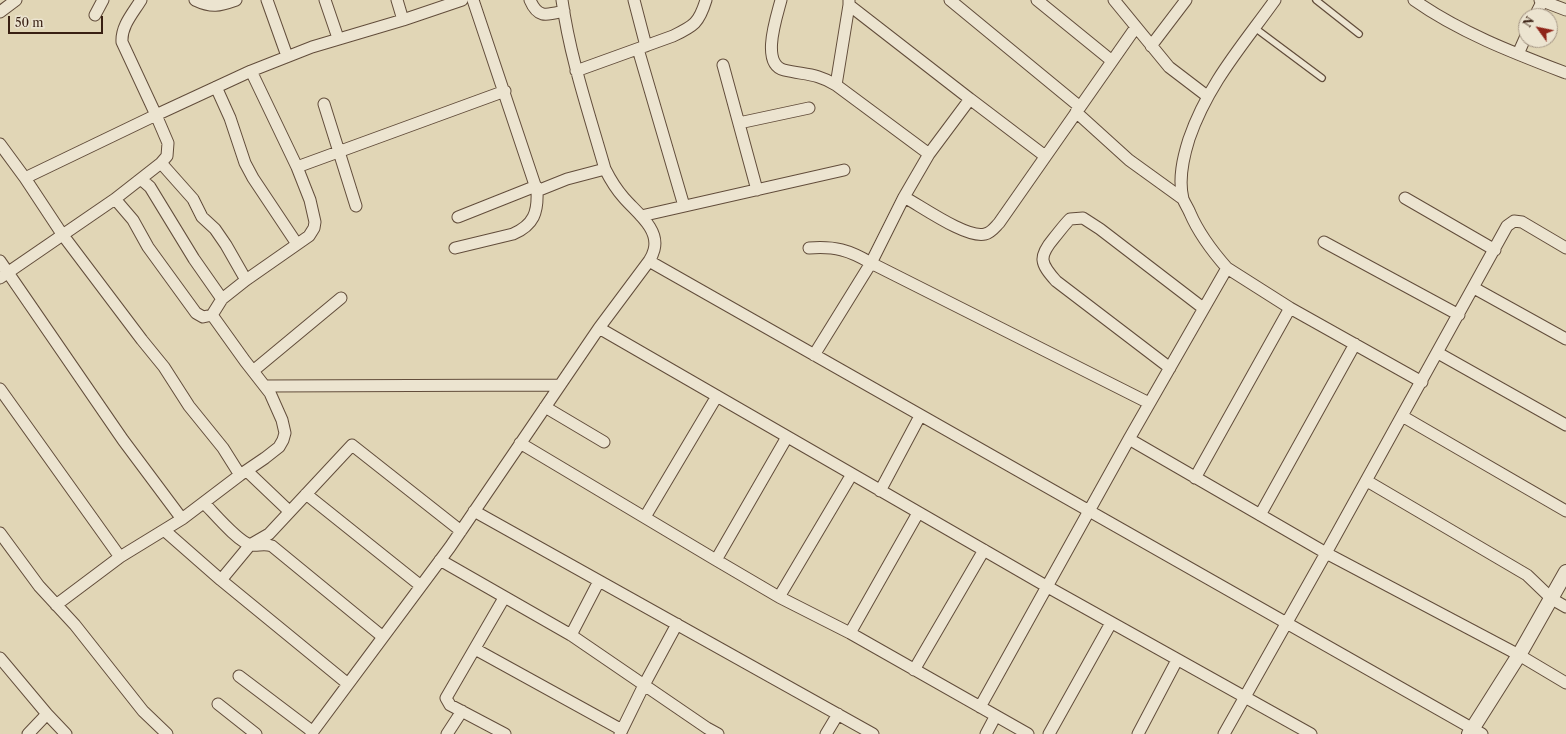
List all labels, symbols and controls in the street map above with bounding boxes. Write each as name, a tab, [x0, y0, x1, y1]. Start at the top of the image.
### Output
scale bar	[10, 8, 105, 34]
north arrow	[1518, 8, 1558, 48]
text: N	[1520, 14, 1537, 30]
text: 50 m	[15, 15, 44, 30]

